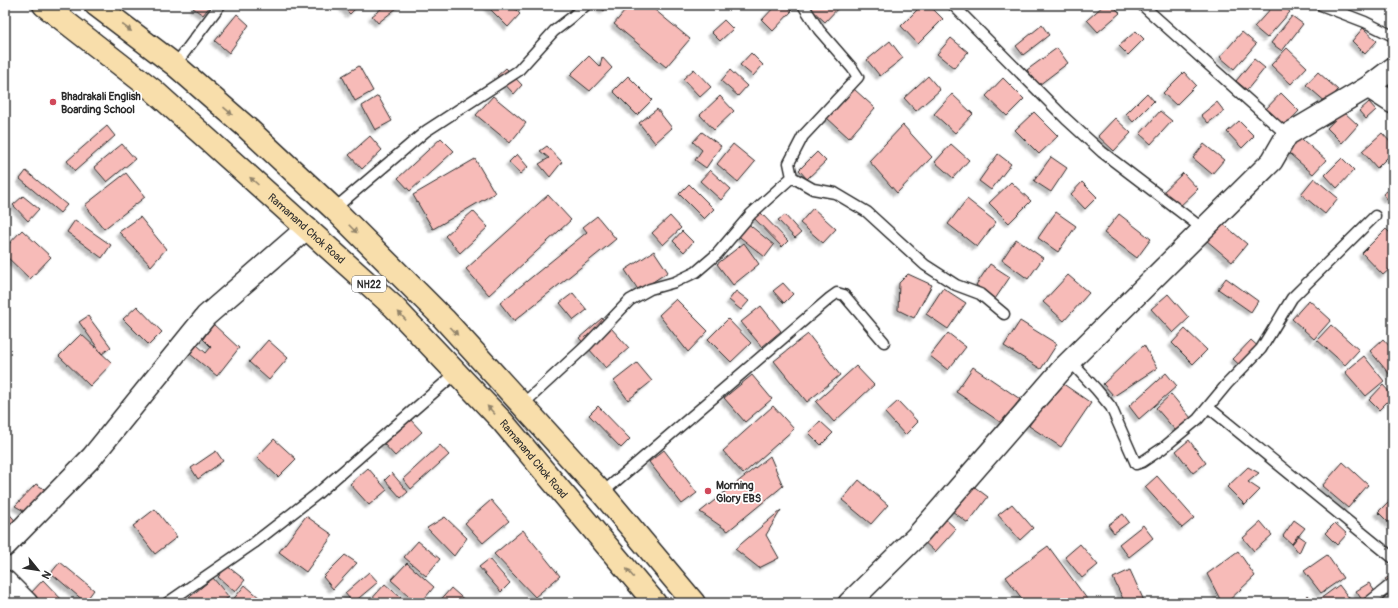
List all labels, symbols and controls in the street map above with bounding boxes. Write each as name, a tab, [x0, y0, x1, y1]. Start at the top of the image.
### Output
one-way arrow	[122, 24, 132, 32]
place label: Bhadrakali English Boarding School	[61, 90, 141, 116]
marker: Bhadrakali English Boarding School	[48, 97, 58, 107]
one-way arrow	[222, 106, 233, 115]
one-way arrow	[250, 177, 259, 186]
street label: Ramanand Chok Road	[265, 191, 347, 267]
one-way arrow	[348, 224, 358, 233]
road number: NH22	[352, 276, 386, 292]
one-way arrow	[398, 310, 407, 321]
one-way arrow	[450, 325, 459, 336]
one-way arrow	[486, 405, 496, 415]
street label: Ramanand Chok Road	[497, 417, 570, 501]
place label: Morning Glory EBS	[716, 479, 762, 505]
marker: Morning Glory EBS	[703, 486, 713, 496]
north arrow	[18, 550, 58, 590]
text: N	[38, 568, 54, 582]
one-way arrow	[626, 568, 635, 579]

